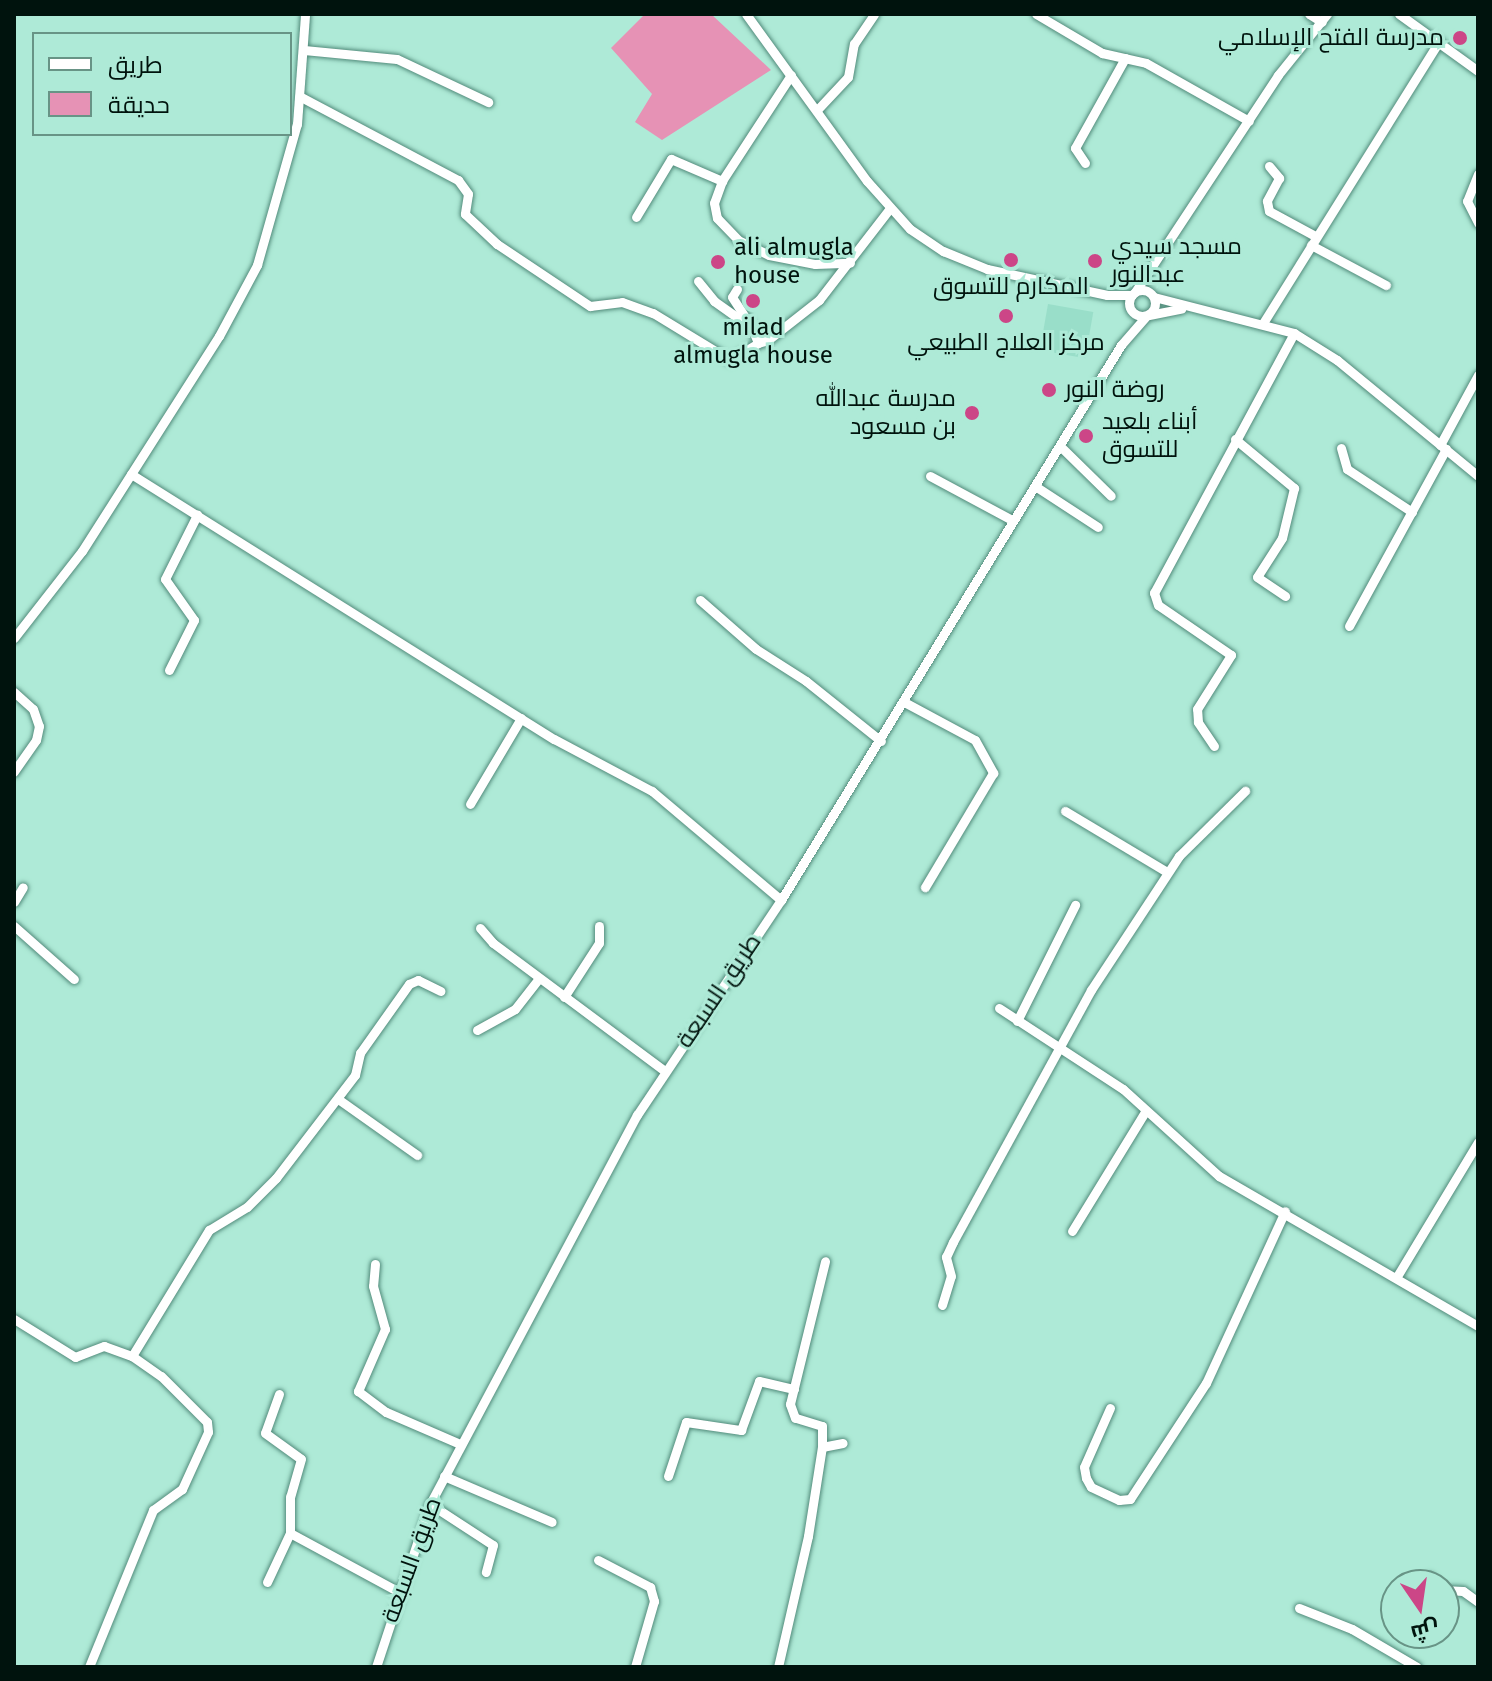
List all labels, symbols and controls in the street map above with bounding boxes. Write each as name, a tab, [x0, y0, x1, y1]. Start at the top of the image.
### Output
place label: مدرسة الفتح الإسلامي	[1218, 24, 1444, 52]
marker: مدرسة الفتح الإسلامي	[1451, 29, 1469, 47]
legend	[32, 32, 292, 136]
text: طريق	[108, 51, 163, 79]
text: حديقة	[108, 91, 170, 119]
place label: مسجد سيدي عبدالنور	[1111, 233, 1242, 289]
place label: ali almugla house	[734, 234, 854, 290]
marker: المكارم للتسوق	[1002, 251, 1020, 269]
marker: مسجد سيدي عبدالنور	[1086, 252, 1104, 270]
marker: ali almugla house	[709, 253, 727, 271]
place label: المكارم للتسوق	[933, 273, 1089, 301]
marker: milad almugla house	[744, 292, 762, 310]
marker: مركز العلاج الطبيعي	[997, 307, 1015, 325]
place label: milad almugla house	[673, 314, 833, 370]
place label: مركز العلاج الطبيعي	[907, 329, 1105, 357]
place label: روضة النور	[1065, 376, 1165, 404]
marker: روضة النور	[1040, 381, 1058, 399]
place label: مدرسة عبدالله بن مسعود	[816, 385, 956, 441]
marker: مدرسة عبدالله بن مسعود	[963, 404, 981, 422]
place label: أبناء بلعيد للتسوق	[1102, 408, 1197, 464]
marker: أبناء بلعيد للتسوق	[1077, 427, 1095, 445]
street label: طريق السبعة	[670, 929, 768, 1053]
street label: طريق السبعة	[376, 1493, 448, 1627]
north arrow	[1380, 1569, 1460, 1649]
text: ش	[1408, 1615, 1442, 1647]

